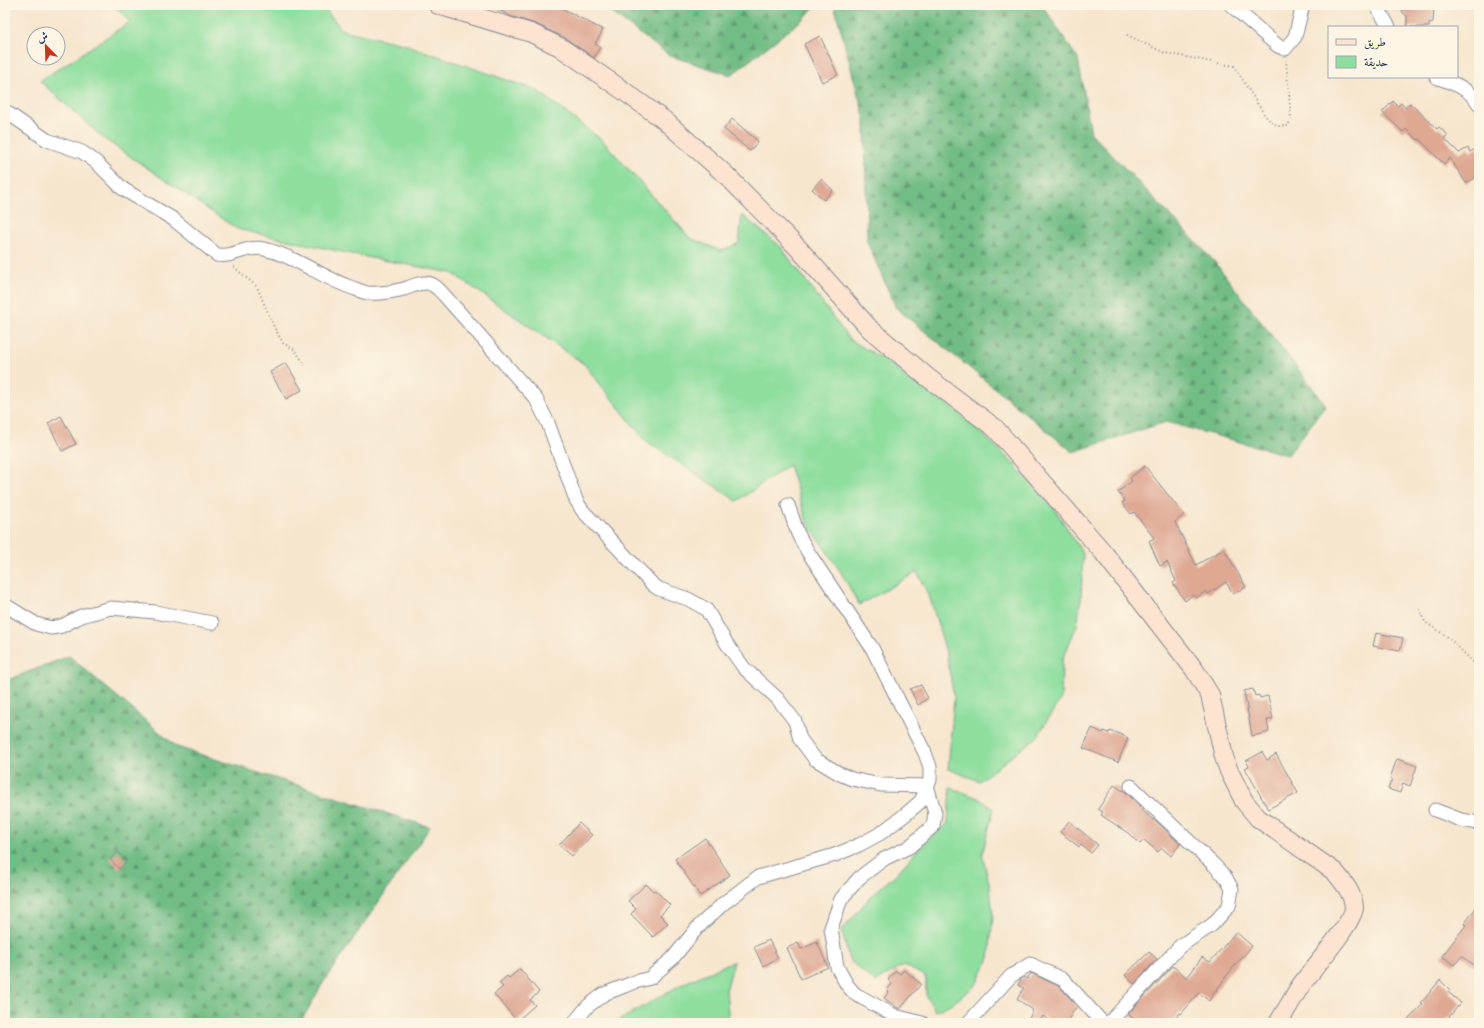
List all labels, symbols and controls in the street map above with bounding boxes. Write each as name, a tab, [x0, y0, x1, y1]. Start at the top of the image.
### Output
north arrow	[26, 26, 66, 66]
legend	[1328, 26, 1458, 78]
text: ش	[35, 29, 50, 45]
text: طريق	[1364, 35, 1386, 50]
text: حديقة	[1364, 55, 1388, 70]

